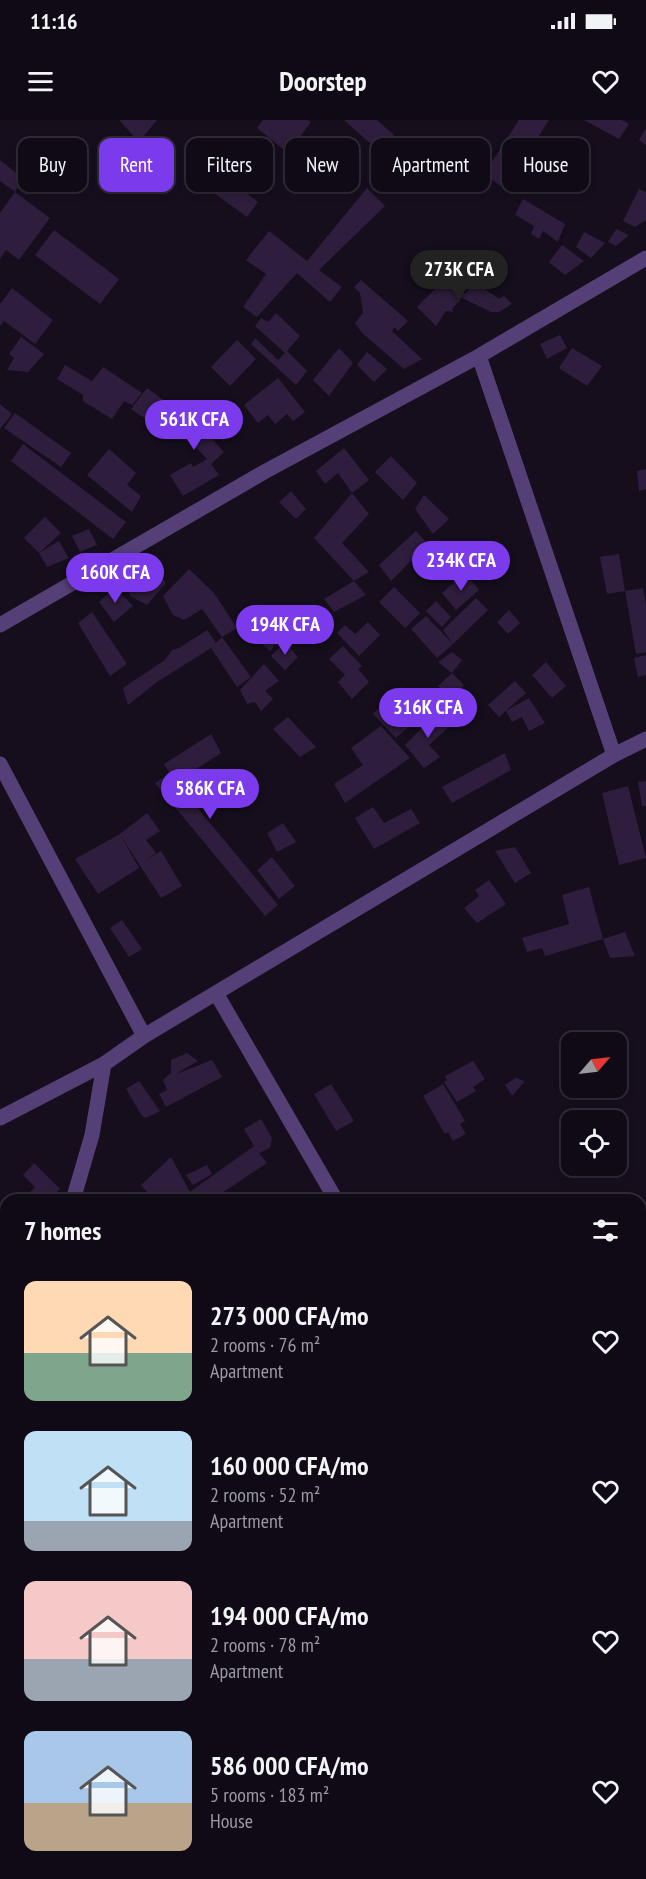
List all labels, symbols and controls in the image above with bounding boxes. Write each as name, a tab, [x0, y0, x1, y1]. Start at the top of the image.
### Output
text: 11:16	[30, 7, 78, 35]
text: Doorstep	[279, 64, 367, 98]
icon: menu	[24, 65, 57, 98]
icon: heart	[589, 65, 622, 98]
chip: Buy	[18, 138, 87, 192]
chip: Rent	[99, 138, 174, 192]
chip: Filters	[186, 138, 273, 192]
chip: New	[285, 138, 359, 192]
chip: Apartment	[371, 138, 490, 192]
chip: House	[502, 138, 589, 192]
pin: 273K CFA	[397, 250, 521, 301]
text: 273K CFA	[424, 256, 494, 282]
pin: 561K CFA	[132, 400, 256, 451]
text: 561K CFA	[159, 406, 229, 432]
pin: 234K CFA	[399, 541, 523, 592]
text: 234K CFA	[426, 547, 496, 573]
pin: 160K CFA	[53, 553, 177, 604]
text: 160K CFA	[80, 559, 150, 585]
pin: 194K CFA	[223, 605, 347, 656]
text: 194K CFA	[250, 611, 320, 637]
pin: 316K CFA	[366, 688, 490, 739]
text: 316K CFA	[393, 694, 463, 720]
pin: 586K CFA	[148, 769, 272, 820]
text: 586K CFA	[175, 775, 245, 801]
north arrow	[561, 1032, 627, 1098]
map controls	[561, 1032, 627, 1176]
button: locate	[561, 1110, 627, 1176]
text: 7 homes	[24, 1214, 101, 1247]
icon: filters	[589, 1214, 622, 1247]
text: 273 000 CFA/mo	[210, 1299, 369, 1332]
icon: home	[72, 1305, 144, 1377]
icon: heart	[589, 1325, 622, 1358]
text: 2 rooms · 76 m²	[210, 1332, 320, 1358]
text: Apartment	[210, 1358, 283, 1384]
text: 160 000 CFA/mo	[210, 1449, 369, 1482]
icon: home	[72, 1455, 144, 1527]
icon: heart	[589, 1475, 622, 1508]
text: 2 rooms · 52 m²	[210, 1482, 320, 1508]
text: Apartment	[210, 1508, 283, 1534]
text: 194 000 CFA/mo	[210, 1599, 369, 1632]
icon: home	[72, 1605, 144, 1677]
icon: heart	[589, 1625, 622, 1658]
text: 2 rooms · 78 m²	[210, 1632, 320, 1658]
text: Apartment	[210, 1658, 283, 1684]
text: 586 000 CFA/mo	[210, 1749, 369, 1782]
icon: home	[72, 1755, 144, 1827]
icon: heart	[589, 1775, 622, 1808]
text: 5 rooms · 183 m²	[210, 1782, 329, 1808]
text: House	[210, 1808, 253, 1834]

